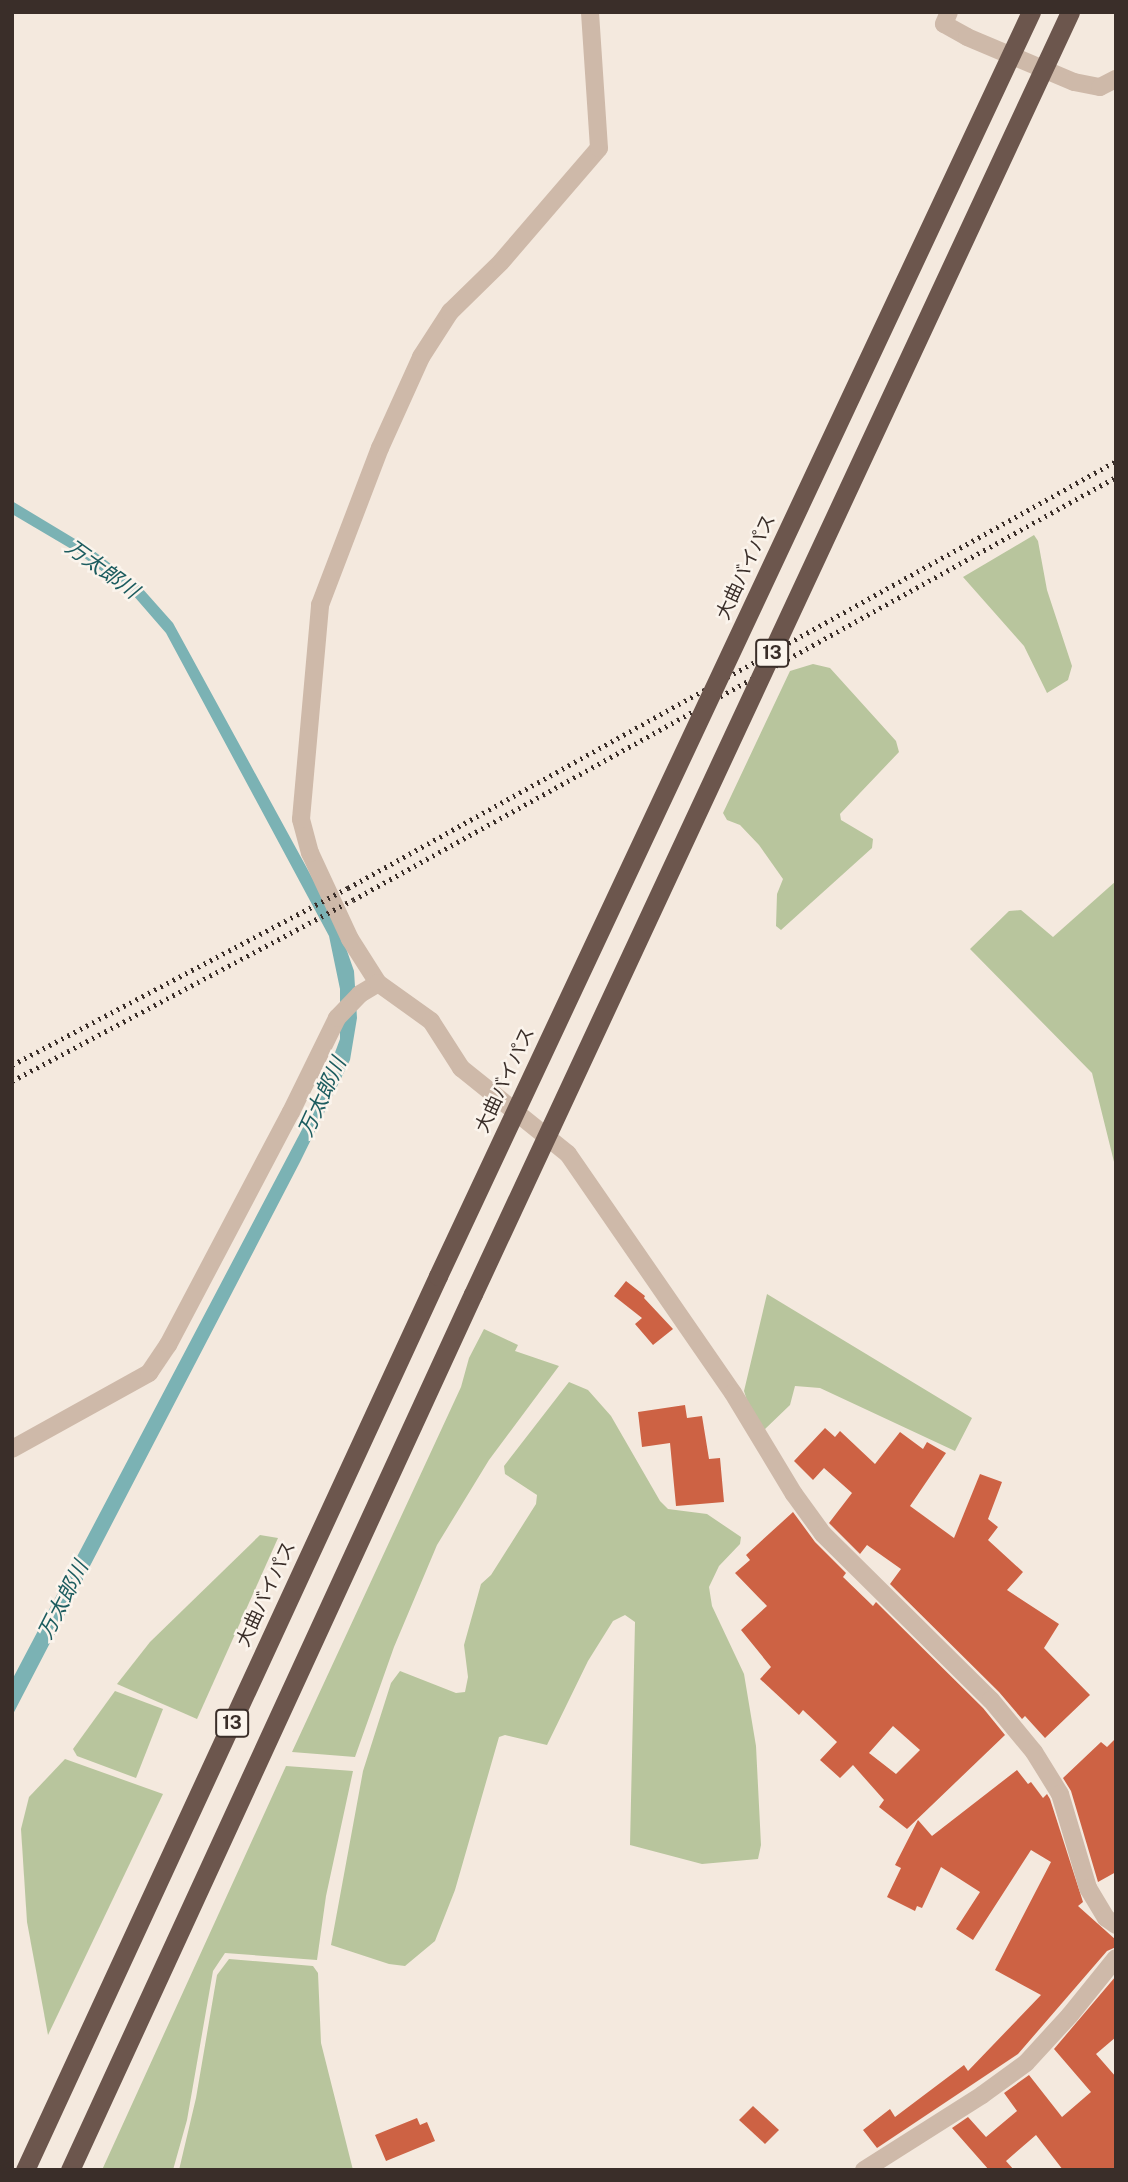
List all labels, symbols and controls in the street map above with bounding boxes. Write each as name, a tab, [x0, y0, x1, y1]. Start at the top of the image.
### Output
street label: 大曲バイパス	[712, 511, 780, 623]
water label: 万太郎川	[61, 534, 143, 604]
road number: 13	[754, 638, 790, 668]
street label: 大曲バイパス	[471, 1024, 539, 1136]
water label: 万太郎川	[293, 1054, 351, 1140]
street label: 大曲バイパス	[232, 1538, 300, 1650]
water label: 万太郎川	[33, 1557, 93, 1643]
road number: 13	[215, 1708, 250, 1738]

